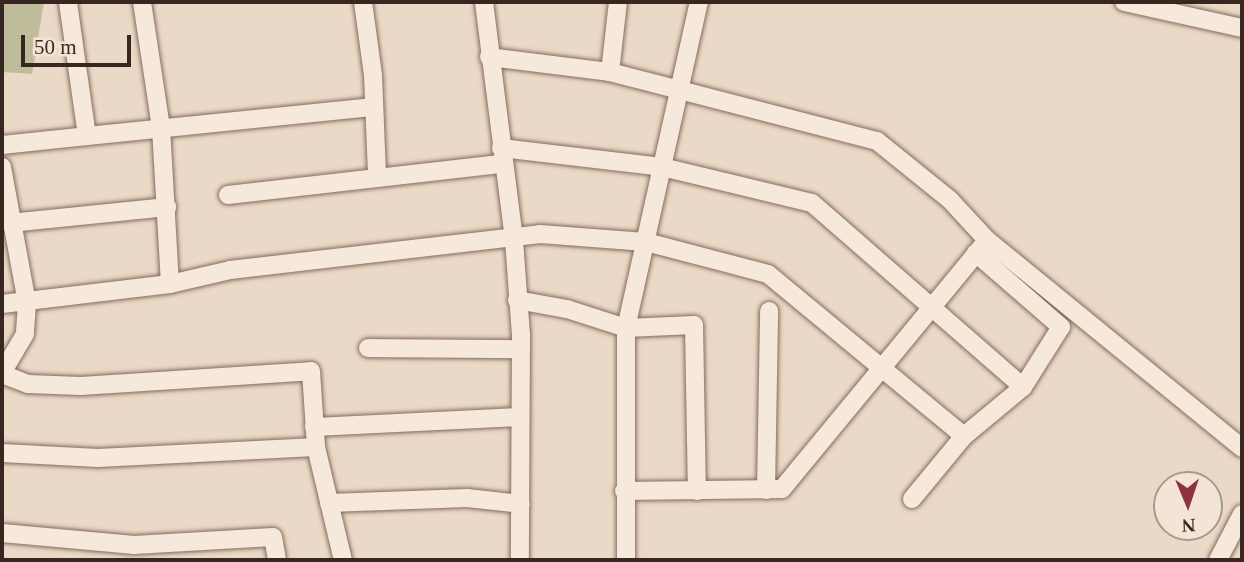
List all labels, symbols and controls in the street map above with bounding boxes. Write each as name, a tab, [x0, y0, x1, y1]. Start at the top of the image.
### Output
scale bar	[24, 21, 135, 65]
text: 50 m	[34, 35, 77, 59]
north arrow	[1153, 471, 1223, 541]
text: N	[1181, 515, 1196, 536]

